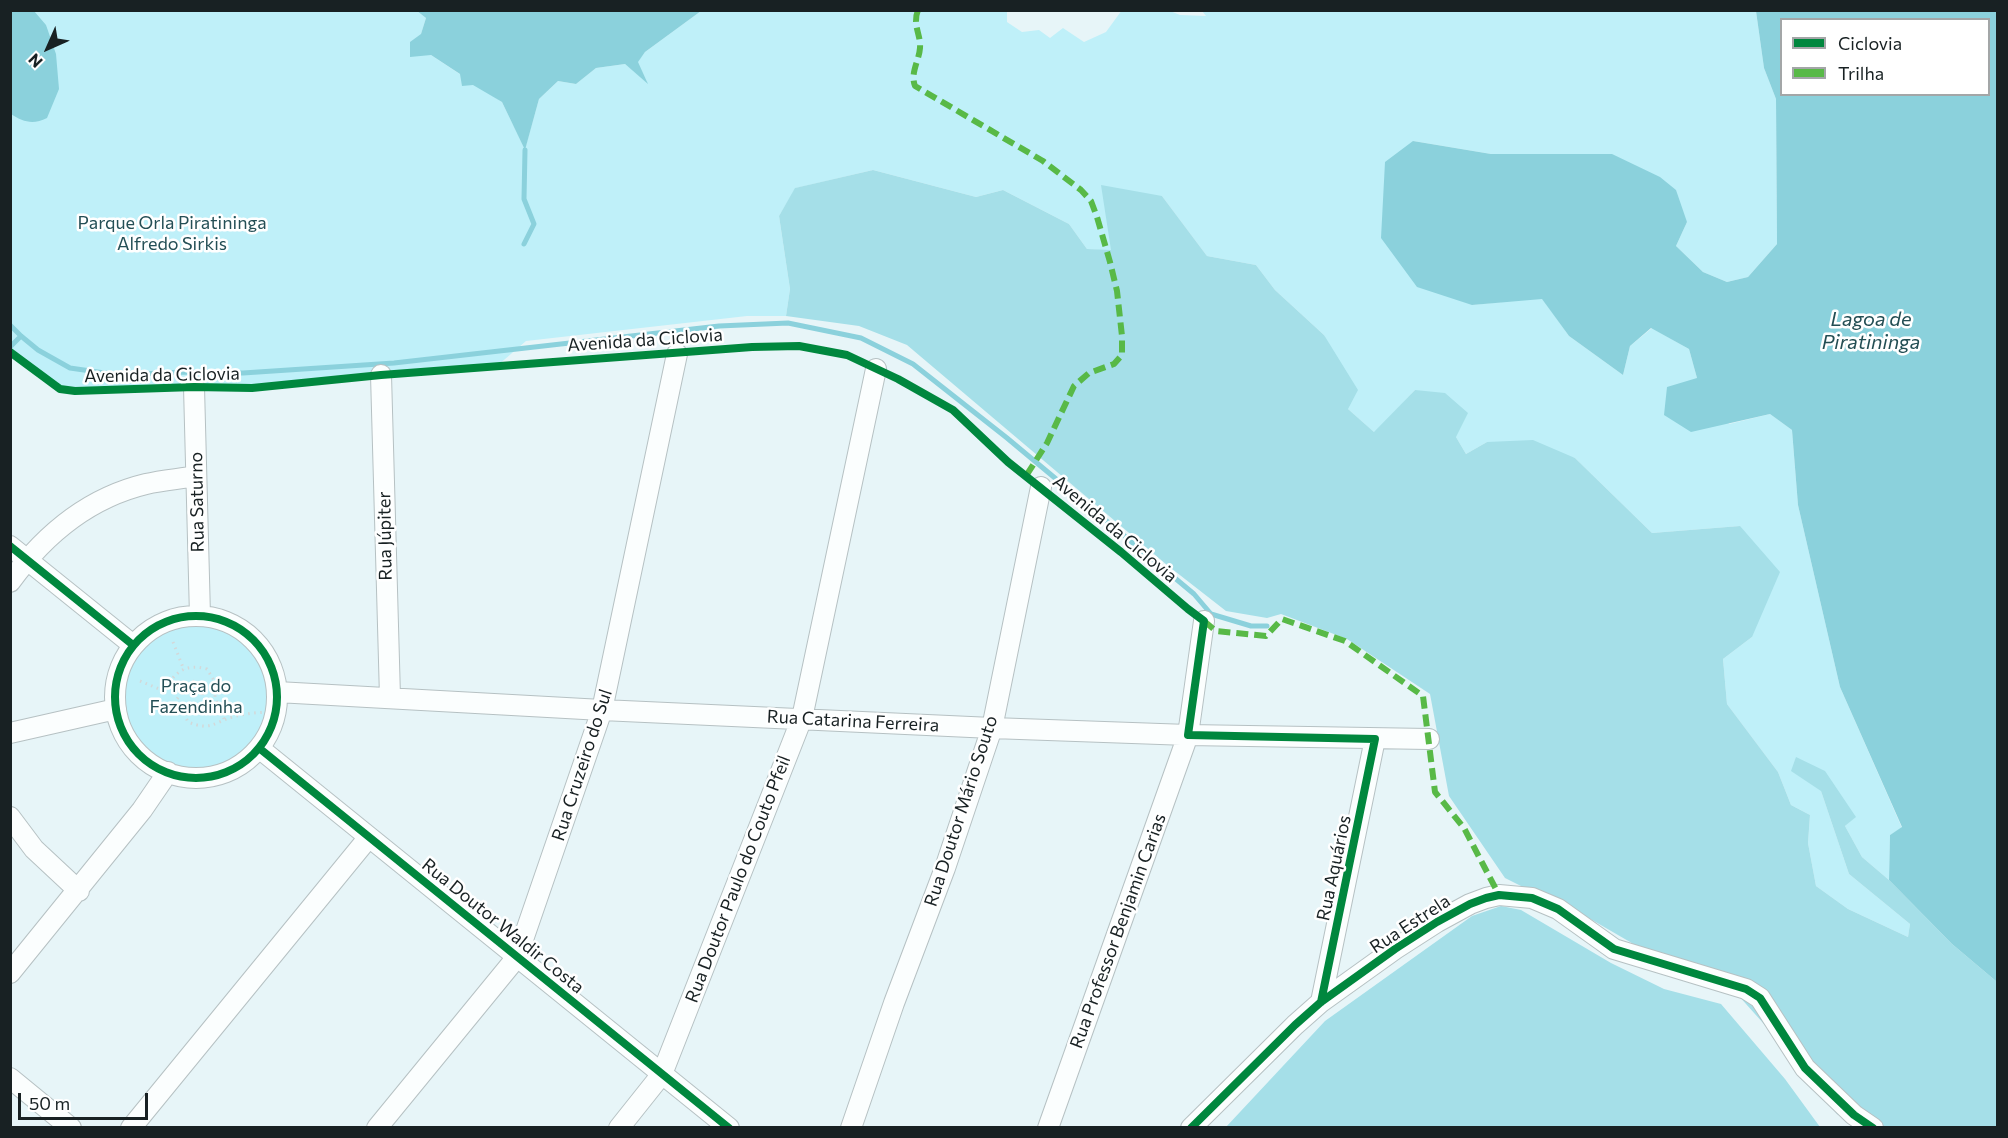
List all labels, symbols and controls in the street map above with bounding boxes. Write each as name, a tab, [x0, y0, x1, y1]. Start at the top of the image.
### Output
north arrow	[18, 18, 78, 78]
legend	[1780, 18, 1990, 96]
text: Ciclovia	[1838, 32, 1902, 54]
text: N	[24, 50, 46, 72]
text: Trilha	[1838, 62, 1884, 84]
park label: Parque Orla Piratininga Alfredo Sirkis	[77, 212, 267, 254]
water label: Lagoa de Piratininga	[1822, 307, 1920, 354]
street label: Avenida da Ciclovia	[567, 324, 723, 356]
street label: Avenida da Ciclovia	[84, 363, 240, 387]
street label: Rua Saturno	[185, 452, 209, 552]
street label: Avenida da Ciclovia	[1048, 471, 1182, 587]
street label: Rua Júpiter	[373, 491, 397, 581]
park label: Praça do Fazendinha	[149, 675, 243, 718]
street label: Rua Cruzeiro do Sul	[547, 686, 617, 844]
street label: Rua Catarina Ferreira	[766, 706, 940, 736]
street label: Rua Doutor Mário Souto	[920, 713, 1002, 909]
street label: Rua Doutor Paulo do Couto Pfeil	[681, 752, 795, 1006]
street label: Rua Professor Benjamin Carias	[1065, 811, 1171, 1051]
street label: Rua Aquários	[1312, 813, 1356, 923]
street label: Rua Doutor Waldir Costa	[418, 854, 588, 998]
street label: Rua Estrela	[1366, 890, 1454, 958]
scale bar	[21, 1081, 152, 1119]
text: 50 m	[29, 1092, 70, 1114]

